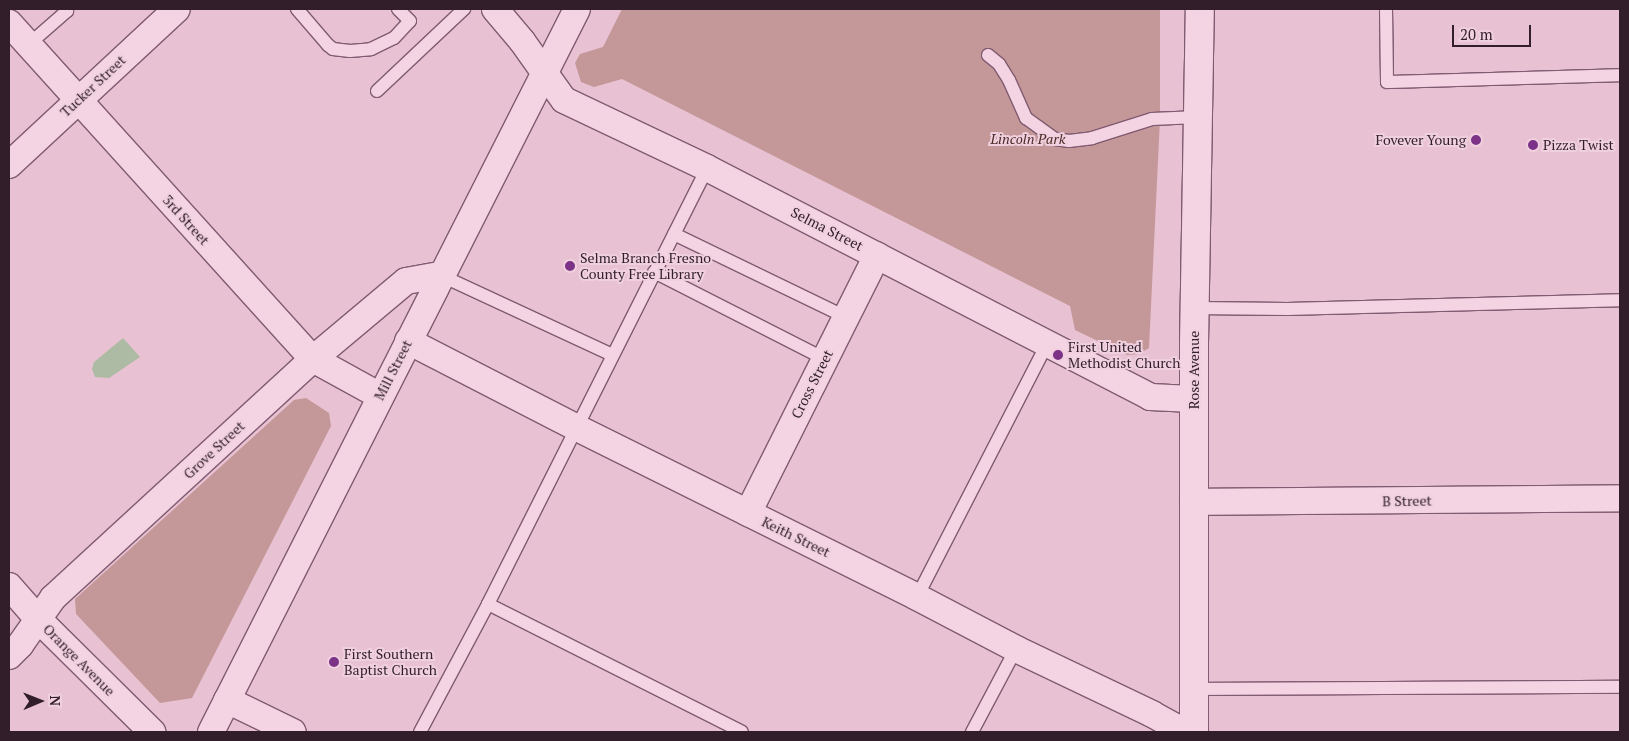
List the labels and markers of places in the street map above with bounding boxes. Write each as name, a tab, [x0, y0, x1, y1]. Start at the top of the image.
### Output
place label: Fovever Young	[1375, 132, 1466, 148]
marker: Fovever Young	[1470, 134, 1482, 146]
place label: Pizza Twist	[1543, 137, 1614, 153]
marker: Pizza Twist	[1527, 139, 1539, 151]
place label: Selma Branch Fresno County Free Library	[580, 250, 711, 282]
marker: Selma Branch Fresno County Free Library	[564, 260, 576, 272]
place label: First United Methodist Church	[1068, 339, 1180, 372]
marker: First United Methodist Church	[1052, 349, 1064, 361]
place label: First Southern Baptist Church	[344, 646, 437, 679]
marker: First Southern Baptist Church	[328, 656, 340, 668]

